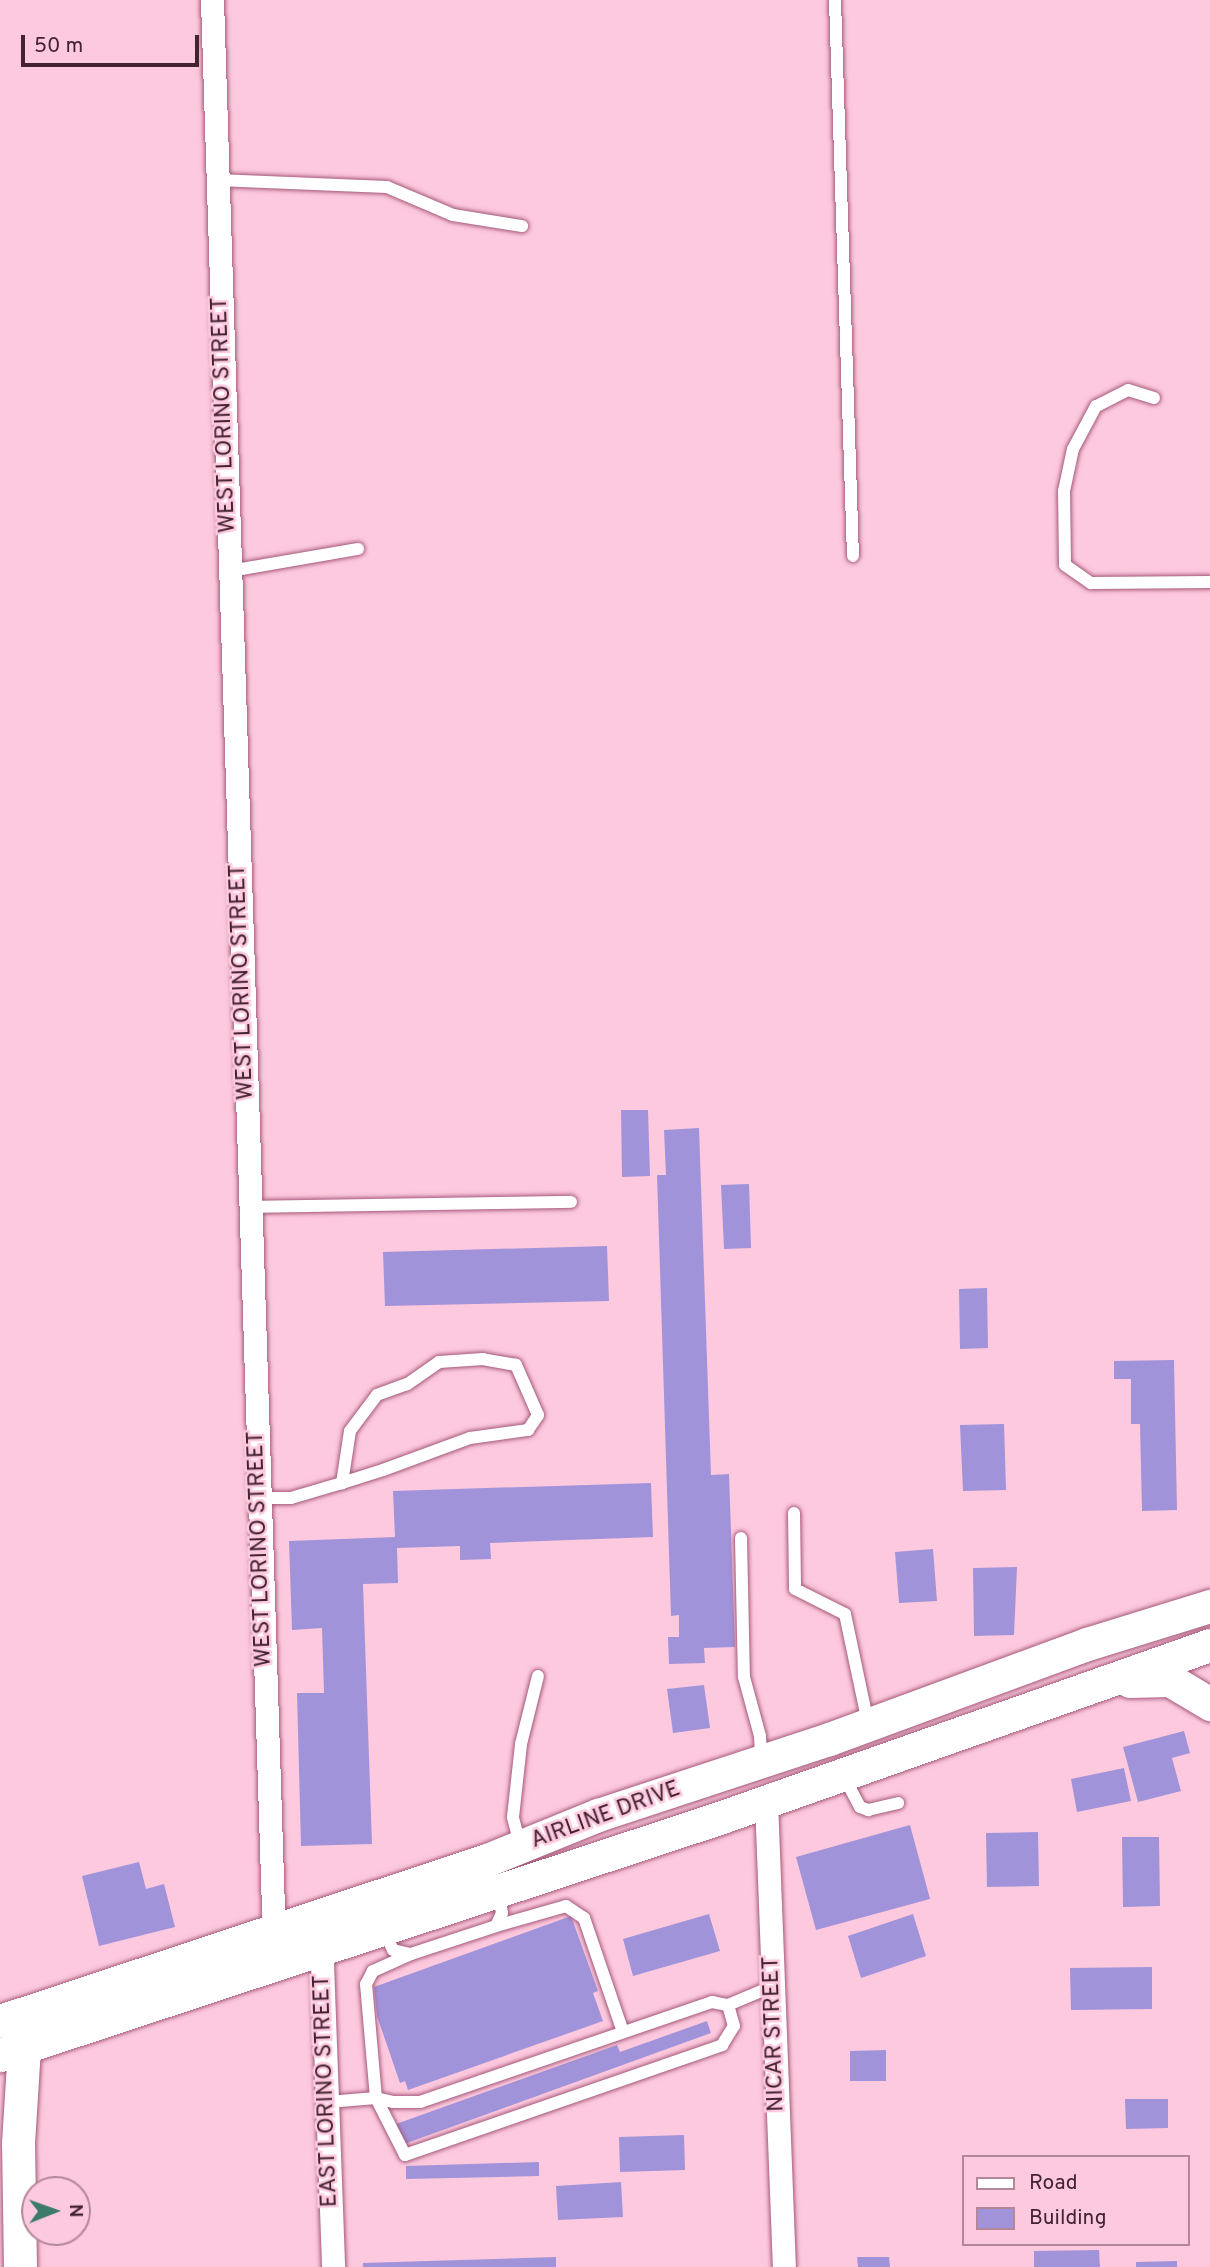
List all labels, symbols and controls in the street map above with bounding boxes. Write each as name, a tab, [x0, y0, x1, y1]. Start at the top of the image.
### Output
scale bar	[24, 21, 203, 65]
text: 50 m	[34, 33, 83, 60]
street label: WEST LORINO STREET	[207, 296, 243, 534]
street label: WEST LORINO STREET	[225, 863, 261, 1101]
street label: WEST LORINO STREET	[243, 1430, 279, 1668]
street label: AIRLINE DRIVE	[527, 1776, 685, 1856]
street label: NICAR STREET	[758, 1956, 792, 2112]
street label: EAST LORINO STREET	[309, 1974, 345, 2208]
legend	[962, 2155, 1189, 2246]
text: Road	[1029, 2170, 1078, 2197]
north arrow	[21, 2176, 91, 2246]
text: N	[63, 2204, 87, 2218]
text: Building	[1029, 2205, 1107, 2232]

